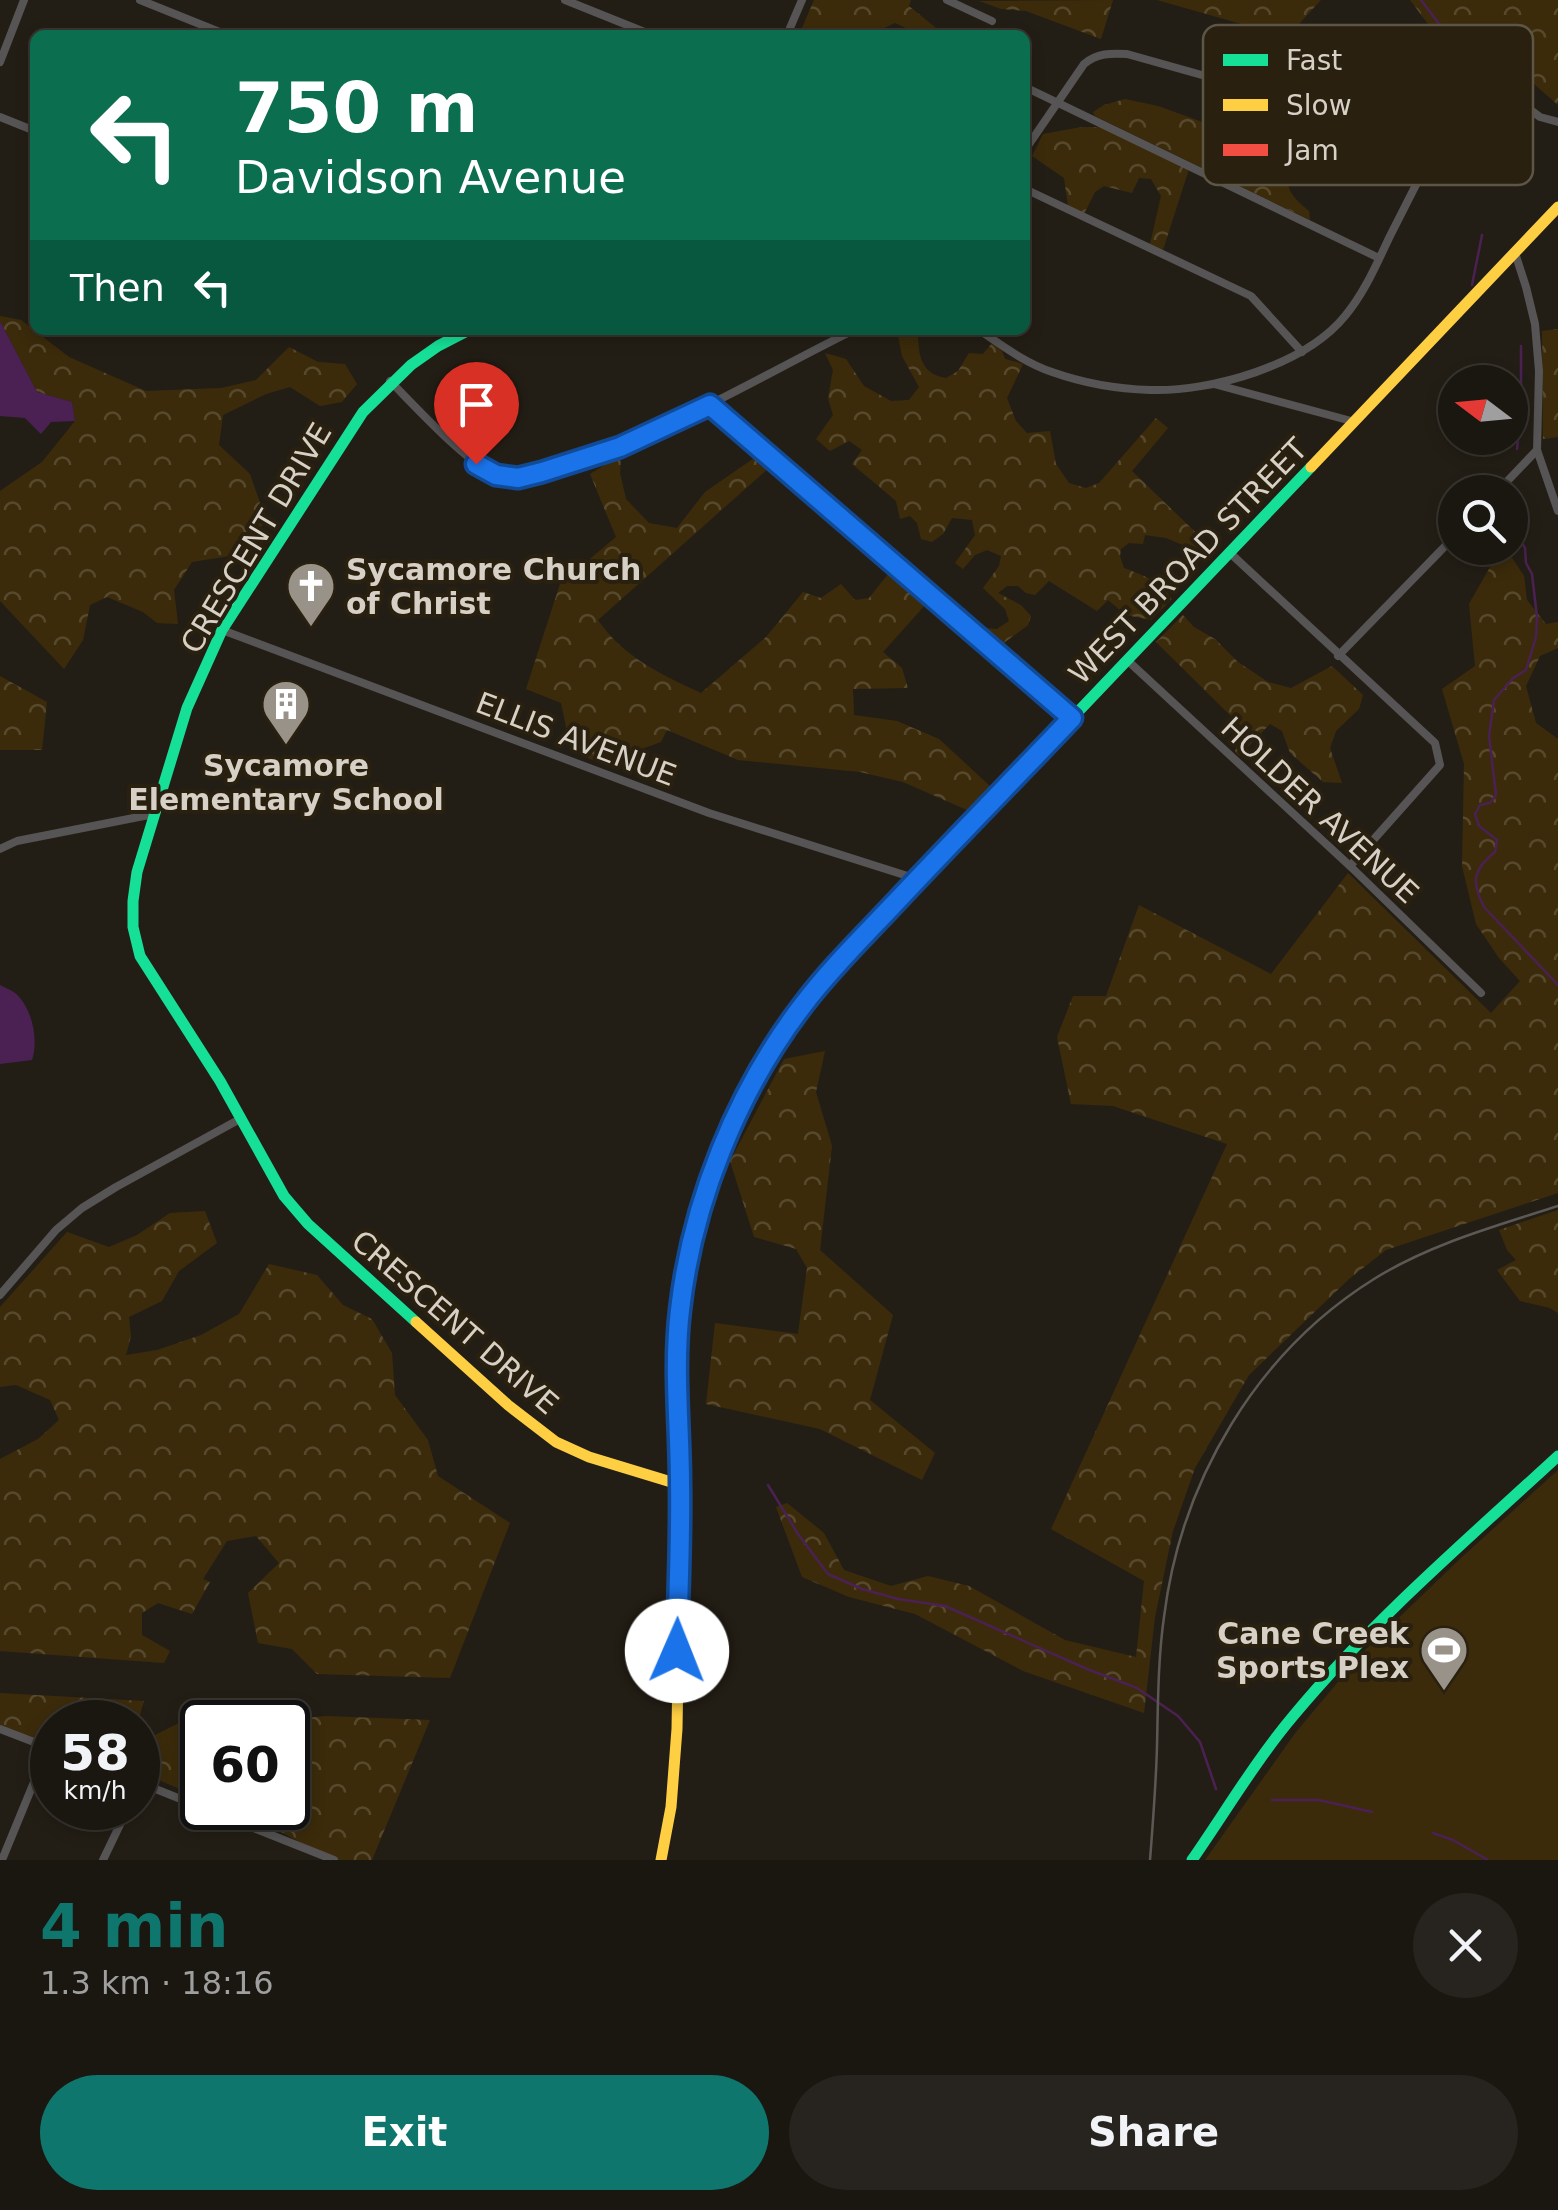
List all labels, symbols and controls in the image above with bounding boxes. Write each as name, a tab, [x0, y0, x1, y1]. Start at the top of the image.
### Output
legend	[1203, 25, 1533, 185]
text: Fast	[1286, 44, 1342, 77]
text: 750 m	[235, 67, 478, 149]
icon: left	[70, 70, 200, 200]
text: Slow	[1286, 89, 1352, 122]
text: Jam	[1284, 134, 1339, 167]
text: Davidson Avenue	[235, 151, 626, 204]
icon: left	[185, 260, 240, 315]
text: Then	[70, 266, 165, 310]
pin	[434, 362, 519, 465]
north arrow	[1438, 365, 1528, 455]
map controls	[1438, 365, 1528, 565]
icon: arrive	[449, 377, 504, 432]
street label: CRESCENT DRIVE	[173, 417, 339, 659]
street label: WEST BROAD STREET	[1062, 431, 1315, 691]
button: search	[1438, 475, 1528, 565]
place label: Sycamore Church of Christ	[346, 552, 641, 621]
church icon: Sycamore Church of Christ	[285, 560, 337, 628]
building icon: Sycamore Elementary School	[260, 678, 312, 746]
street label: ELLIS AVENUE	[471, 685, 681, 793]
street label: HOLDER AVENUE	[1214, 710, 1426, 910]
place label: Sycamore Elementary School	[128, 748, 444, 817]
street label: CRESCENT DRIVE	[345, 1223, 565, 1421]
position arrow	[625, 1599, 729, 1703]
place label: Cane Creek Sports Plex	[1216, 1616, 1410, 1685]
sports icon: Cane Creek Sports Plex	[1418, 1624, 1470, 1692]
speed limit sign: 60	[180, 1700, 310, 1830]
text: 58	[60, 1724, 130, 1782]
text: km/h	[63, 1776, 127, 1805]
text: 4 min	[40, 1891, 228, 1961]
button: close	[1413, 1893, 1518, 1998]
text: 1.3 km · 18:16	[40, 1964, 274, 2002]
button: Exit	[40, 2075, 769, 2190]
button: Share	[789, 2075, 1518, 2190]

